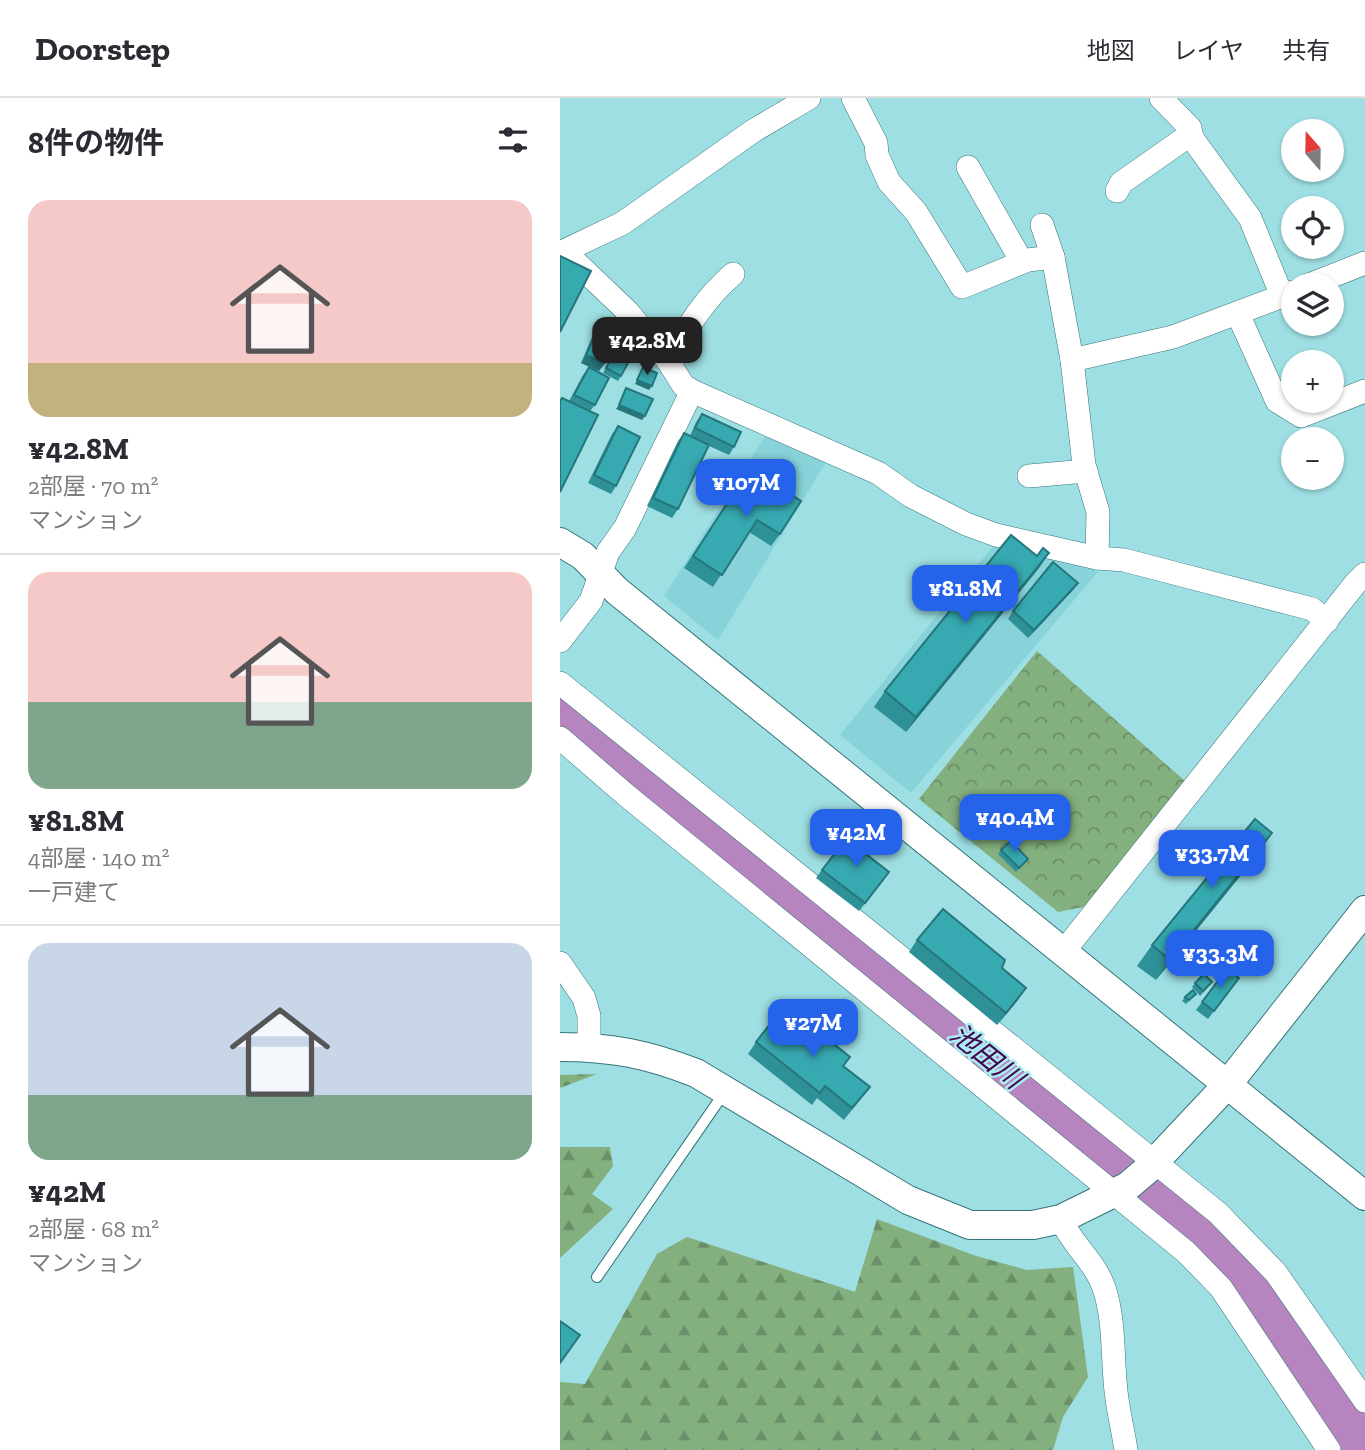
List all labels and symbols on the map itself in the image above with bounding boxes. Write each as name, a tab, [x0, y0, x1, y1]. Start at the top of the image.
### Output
north arrow	[1281, 119, 1344, 182]
pin: ¥42.8M	[590, 317, 704, 377]
pin: ¥107M	[697, 460, 795, 519]
pin: ¥81.8M	[908, 566, 1022, 625]
pin: ¥40.4M	[958, 794, 1072, 854]
pin: ¥42M	[815, 810, 897, 869]
pin: ¥33.7M	[1155, 830, 1269, 890]
pin: ¥33.3M	[1163, 930, 1277, 990]
pin: ¥27M	[772, 1000, 854, 1059]
water label: 池田川	[944, 1017, 1032, 1098]

